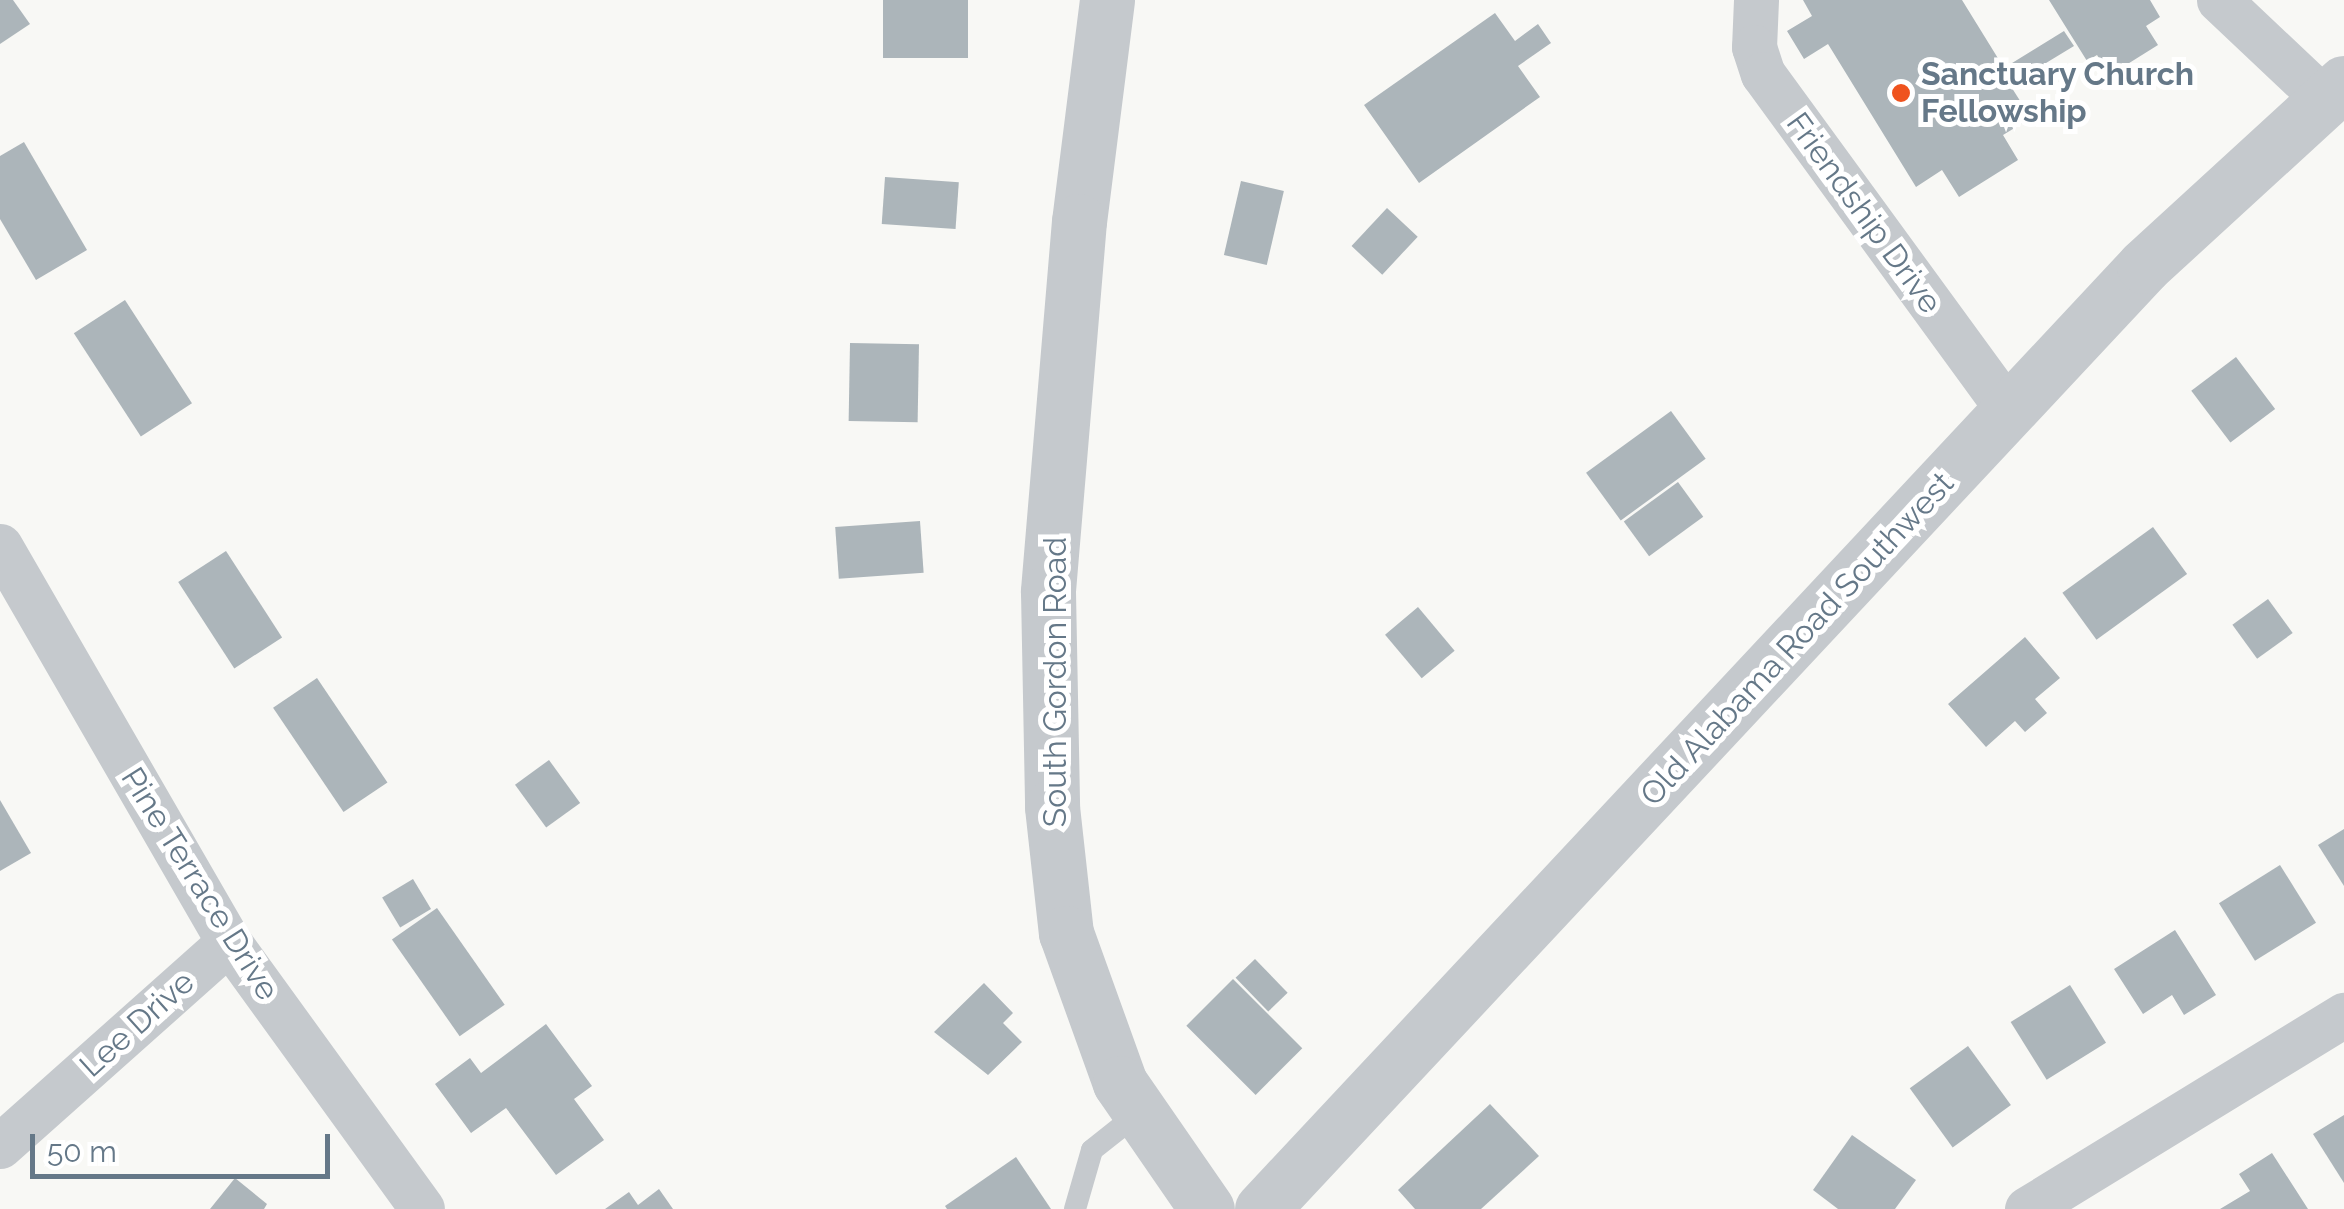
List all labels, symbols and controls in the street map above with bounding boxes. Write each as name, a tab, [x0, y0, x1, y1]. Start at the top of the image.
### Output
place label: Sanctuary Church Fellowship	[1921, 56, 2195, 131]
marker: Sanctuary Church Fellowship	[1890, 82, 1912, 104]
street label: Friendship Drive	[1778, 105, 1950, 321]
street label: Old Alabama Road Southwest	[1632, 464, 1962, 814]
street label: South Gordon Road	[1036, 537, 1074, 827]
street label: Pine Terrace Drive	[113, 760, 287, 1008]
street label: Lee Drive	[72, 963, 202, 1085]
scale bar	[35, 1114, 335, 1176]
text: 50 m	[47, 1134, 117, 1169]

